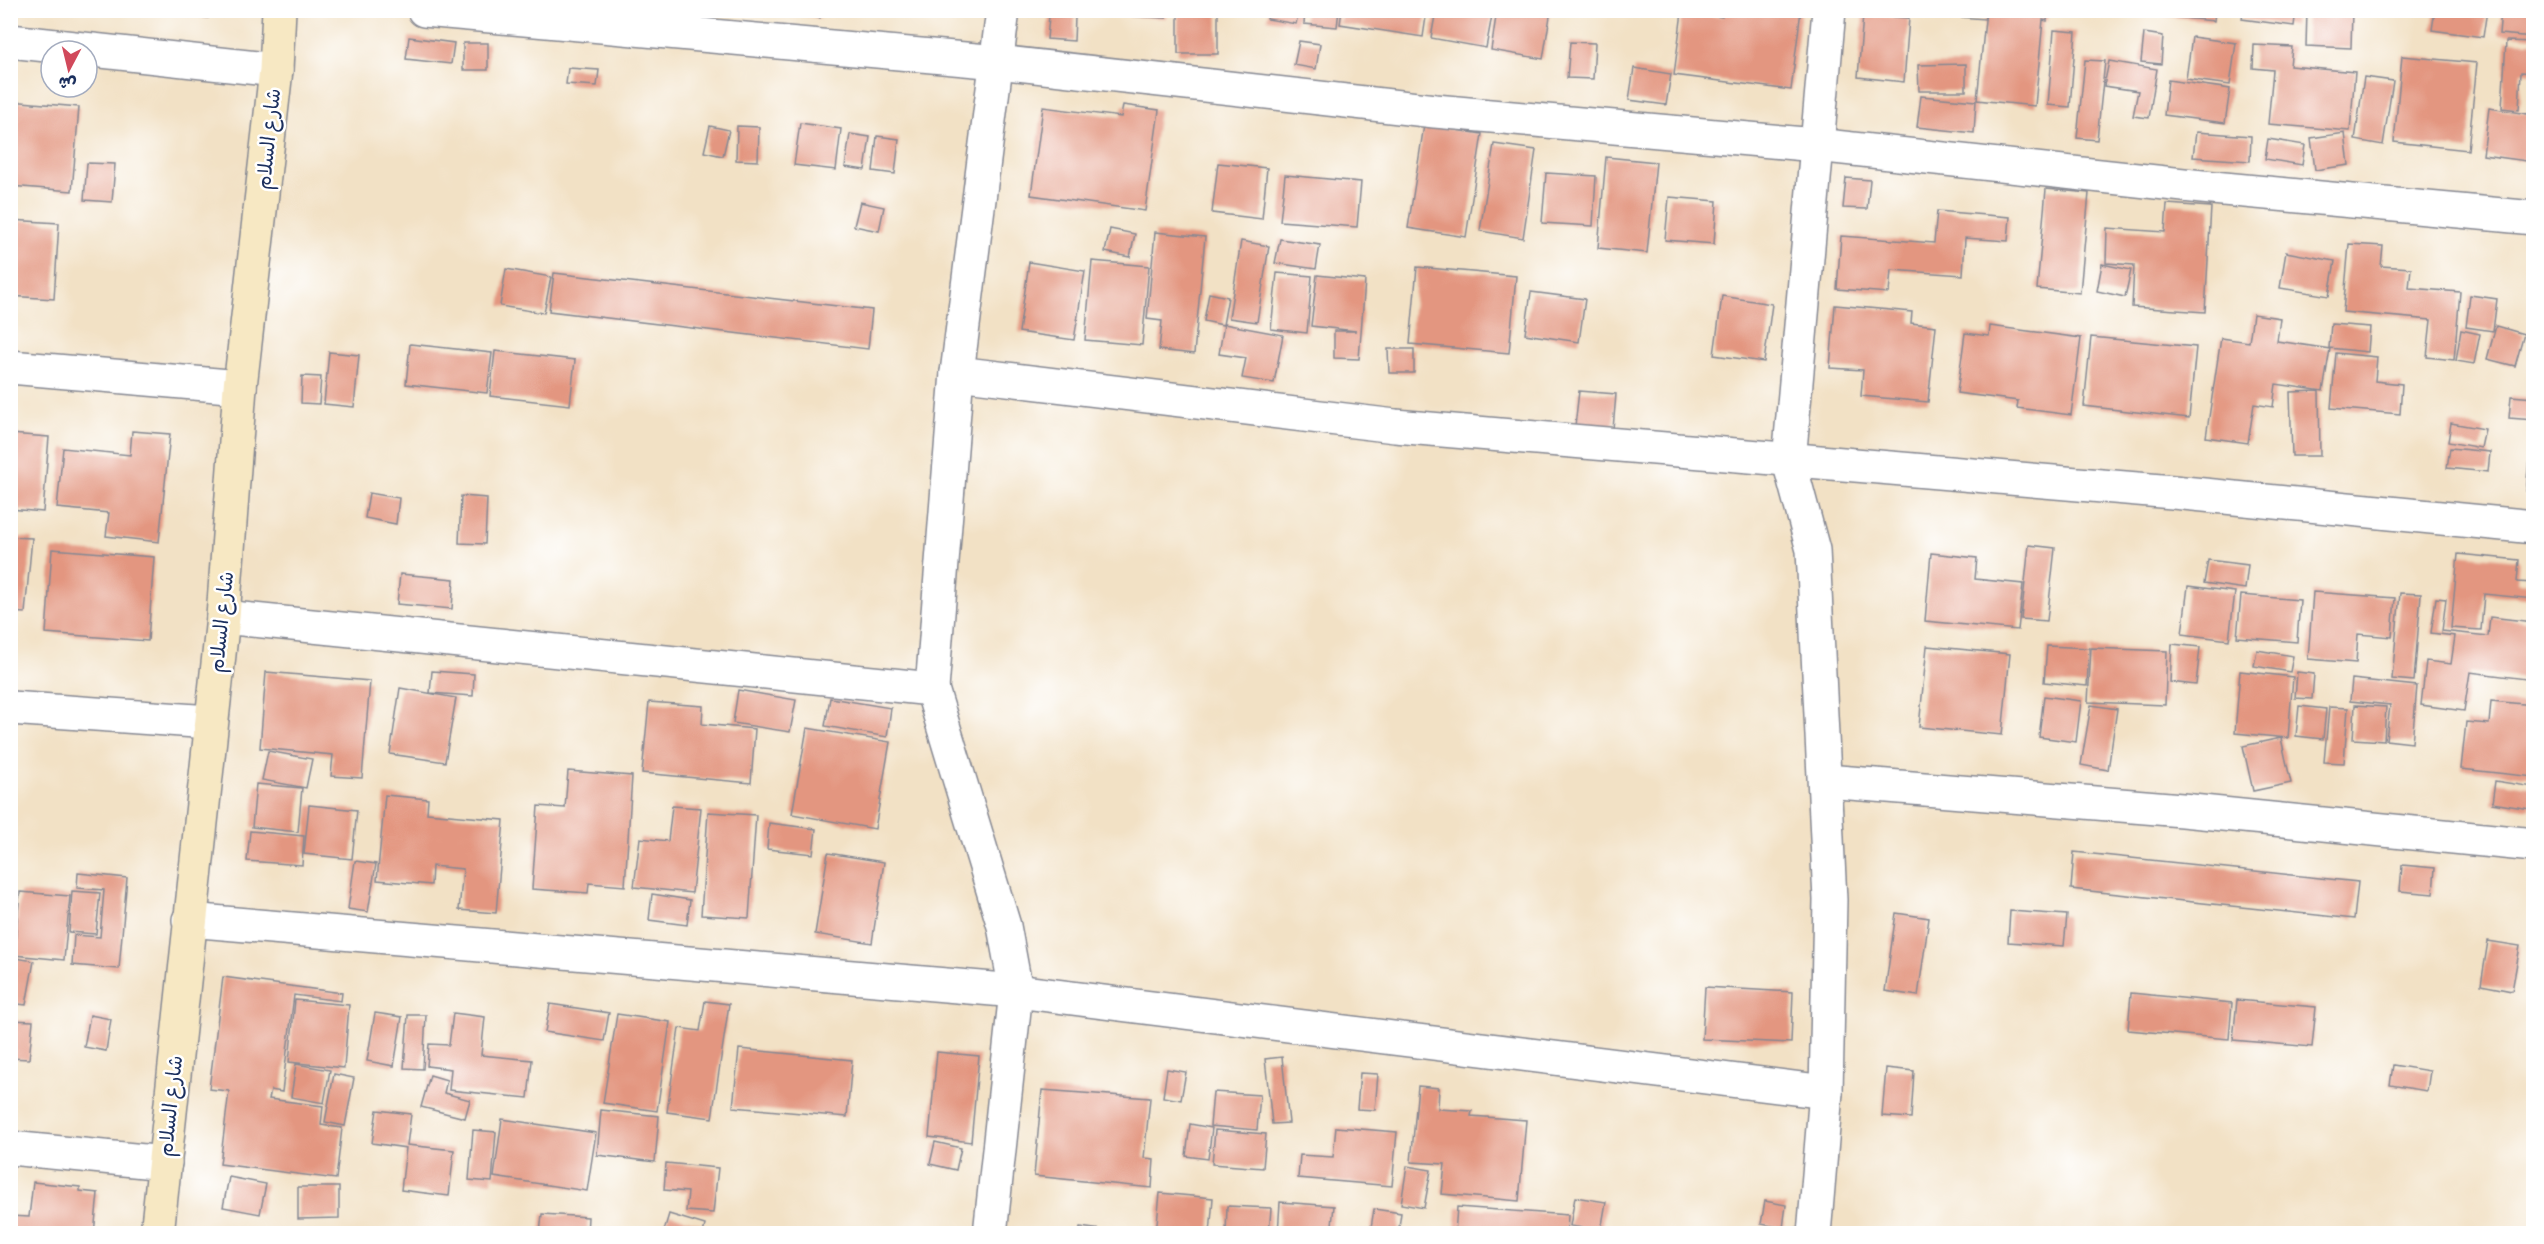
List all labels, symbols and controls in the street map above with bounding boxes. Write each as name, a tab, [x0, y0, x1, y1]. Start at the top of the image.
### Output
north arrow	[39, 39, 99, 99]
text: ش	[57, 73, 77, 95]
street label: شارع السلام	[250, 87, 288, 191]
street label: شارع السلام	[203, 570, 241, 674]
street label: شارع السلام	[152, 1054, 190, 1158]

